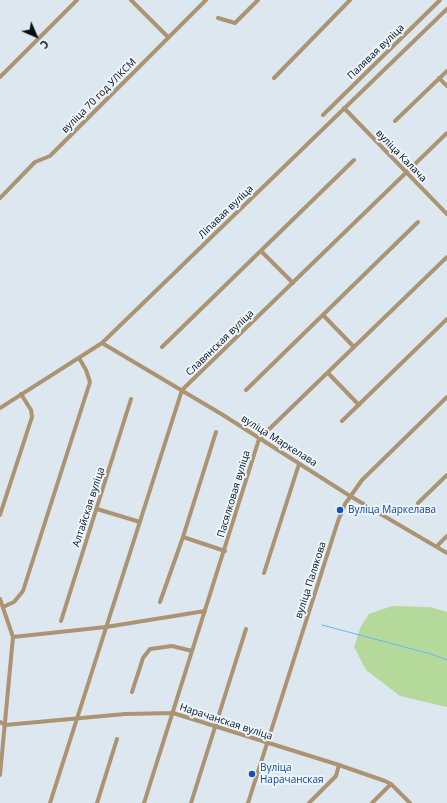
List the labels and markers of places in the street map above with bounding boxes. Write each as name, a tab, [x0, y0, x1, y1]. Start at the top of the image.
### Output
place label: Вуліца Маркелава	[348, 504, 436, 516]
marker: Вуліца Маркелава	[335, 505, 345, 515]
place label: Вуліца Нарачанская	[260, 762, 324, 786]
marker: Вуліца Нарачанская	[247, 769, 257, 779]

